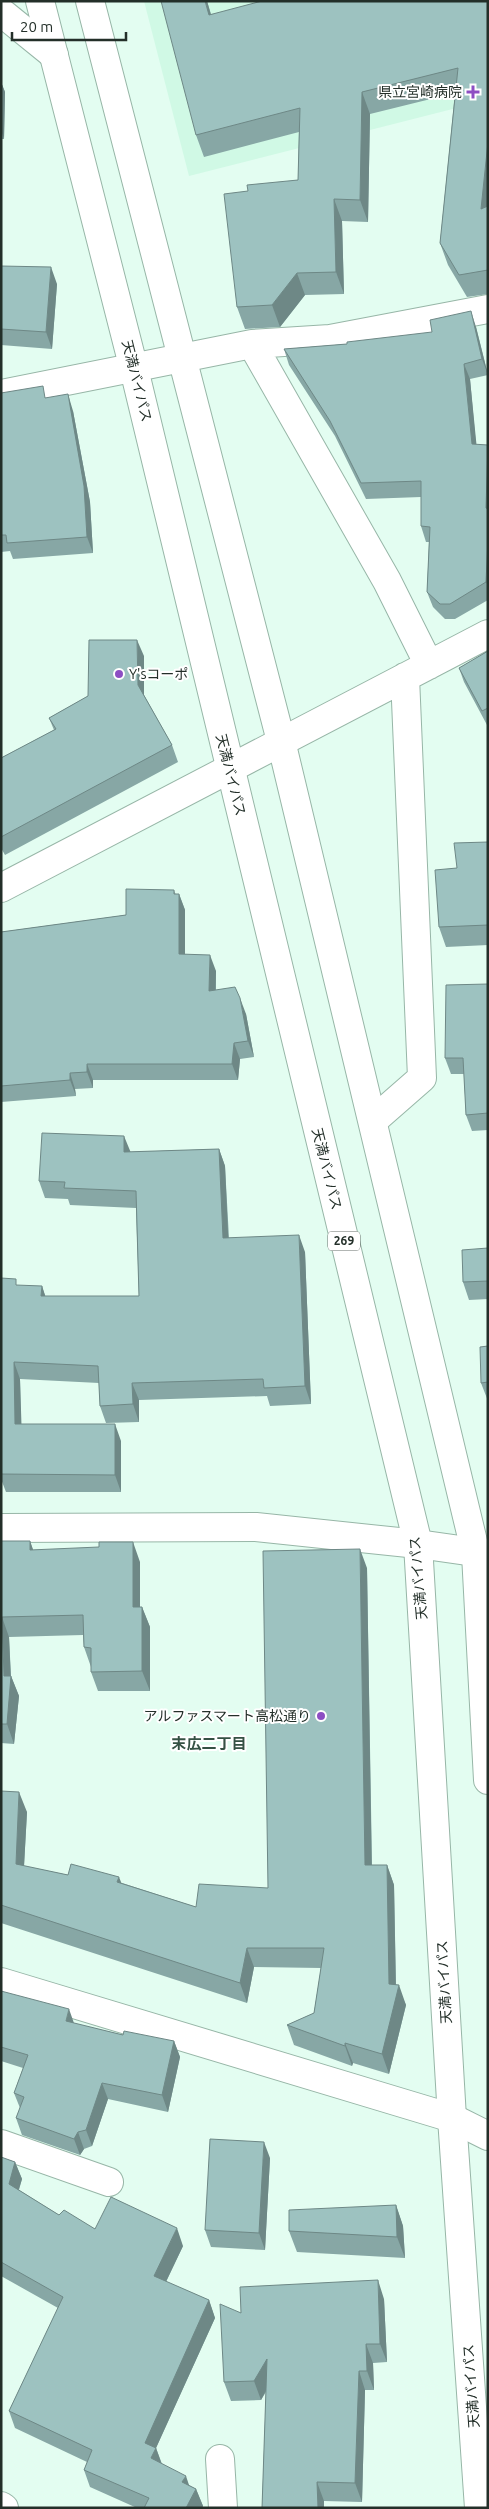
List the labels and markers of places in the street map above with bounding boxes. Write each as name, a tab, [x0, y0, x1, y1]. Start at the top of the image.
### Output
place label: 県立宮崎病院	[378, 84, 462, 100]
marker: 県立宮崎病院	[466, 85, 480, 99]
place label: Y'sコーポ	[129, 666, 189, 682]
marker: Y'sコーポ	[113, 668, 125, 680]
place label: アルファスマート高松通り	[144, 1708, 311, 1724]
marker: アルファスマート高松通り	[315, 1710, 327, 1722]

